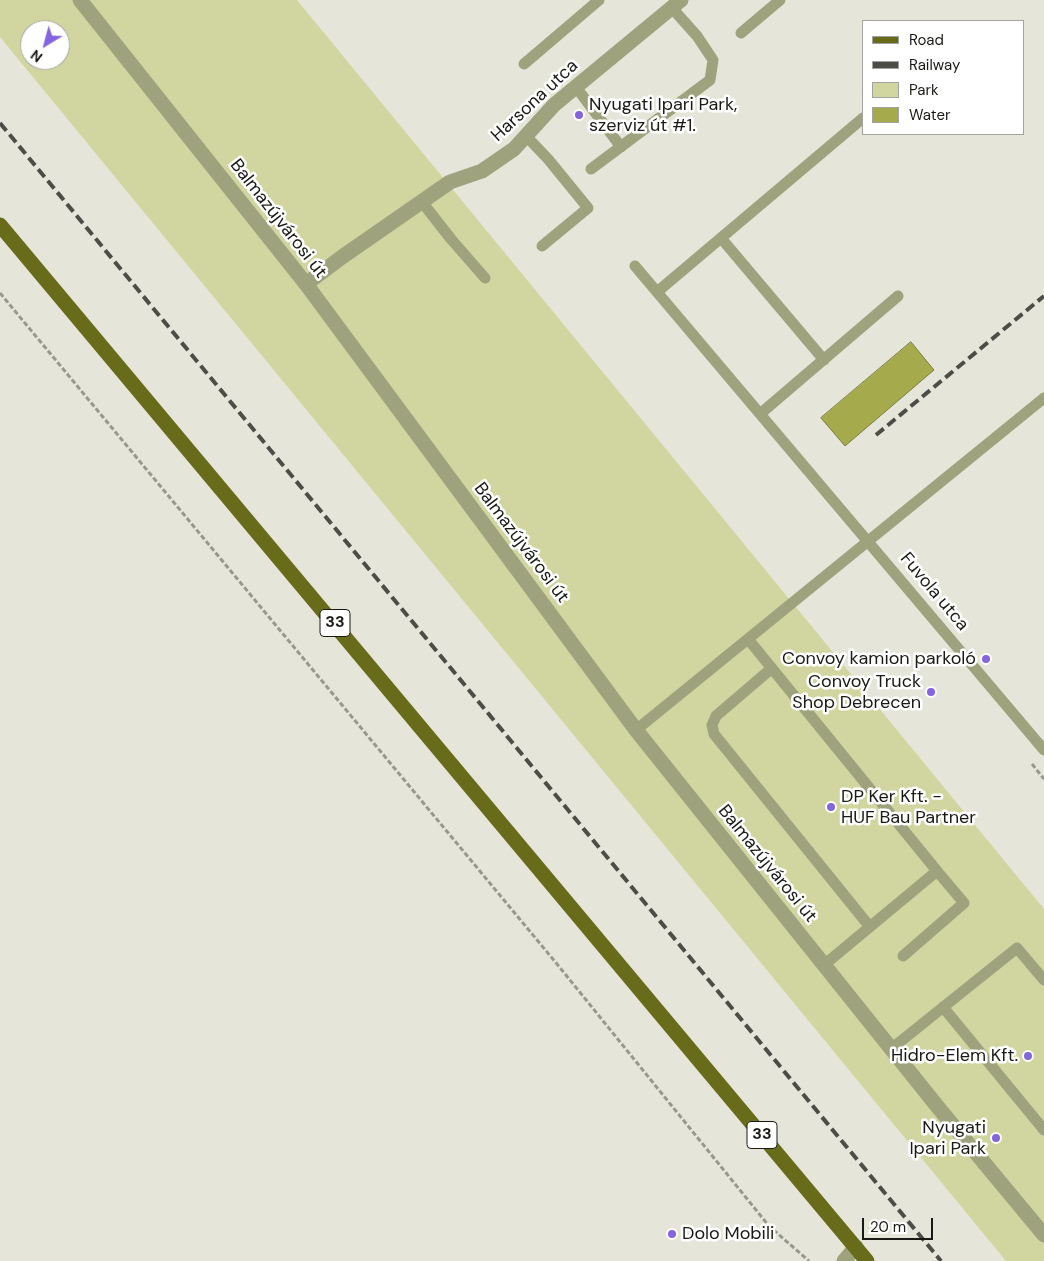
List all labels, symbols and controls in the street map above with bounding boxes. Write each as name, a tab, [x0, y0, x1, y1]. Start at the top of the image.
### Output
north arrow	[20, 20, 70, 70]
legend	[862, 20, 1024, 135]
text: Road	[909, 30, 944, 50]
text: N	[27, 46, 46, 66]
street label: Harsona utca	[487, 55, 583, 147]
text: Railway	[909, 55, 960, 75]
text: Park	[909, 80, 939, 100]
place label: Nyugati Ipari Park, szerviz út #1.	[589, 94, 737, 136]
text: Water	[909, 105, 950, 125]
marker: Nyugati Ipari Park, szerviz út #1.	[573, 109, 585, 121]
street label: Balmazújvárosi út	[225, 155, 331, 283]
street label: Balmazújvárosi út	[469, 479, 573, 607]
street label: Fuvola utca	[895, 548, 973, 636]
road number: 33	[320, 610, 350, 636]
place label: Convoy kamion parkoló	[782, 648, 976, 670]
marker: Convoy kamion parkoló	[980, 653, 992, 665]
place label: Convoy Truck Shop Debrecen	[792, 671, 921, 714]
marker: Convoy Truck Shop Debrecen	[925, 686, 937, 698]
place label: DP Ker Kft. - HUF Bau Partner	[841, 786, 976, 829]
street label: Balmazújvárosi út	[713, 801, 821, 927]
marker: DP Ker Kft. - HUF Bau Partner	[825, 801, 837, 813]
place label: Hidro-Elem Kft.	[891, 1045, 1018, 1067]
marker: Hidro-Elem Kft.	[1022, 1050, 1034, 1062]
place label: Nyugati Ipari Park	[909, 1117, 986, 1160]
road number: 33	[747, 1122, 777, 1148]
marker: Nyugati Ipari Park	[990, 1132, 1002, 1144]
scale bar	[864, 1208, 935, 1240]
text: 20 m	[870, 1217, 906, 1237]
place label: Dolo Mobili	[682, 1223, 774, 1245]
marker: Dolo Mobili	[666, 1228, 678, 1240]

